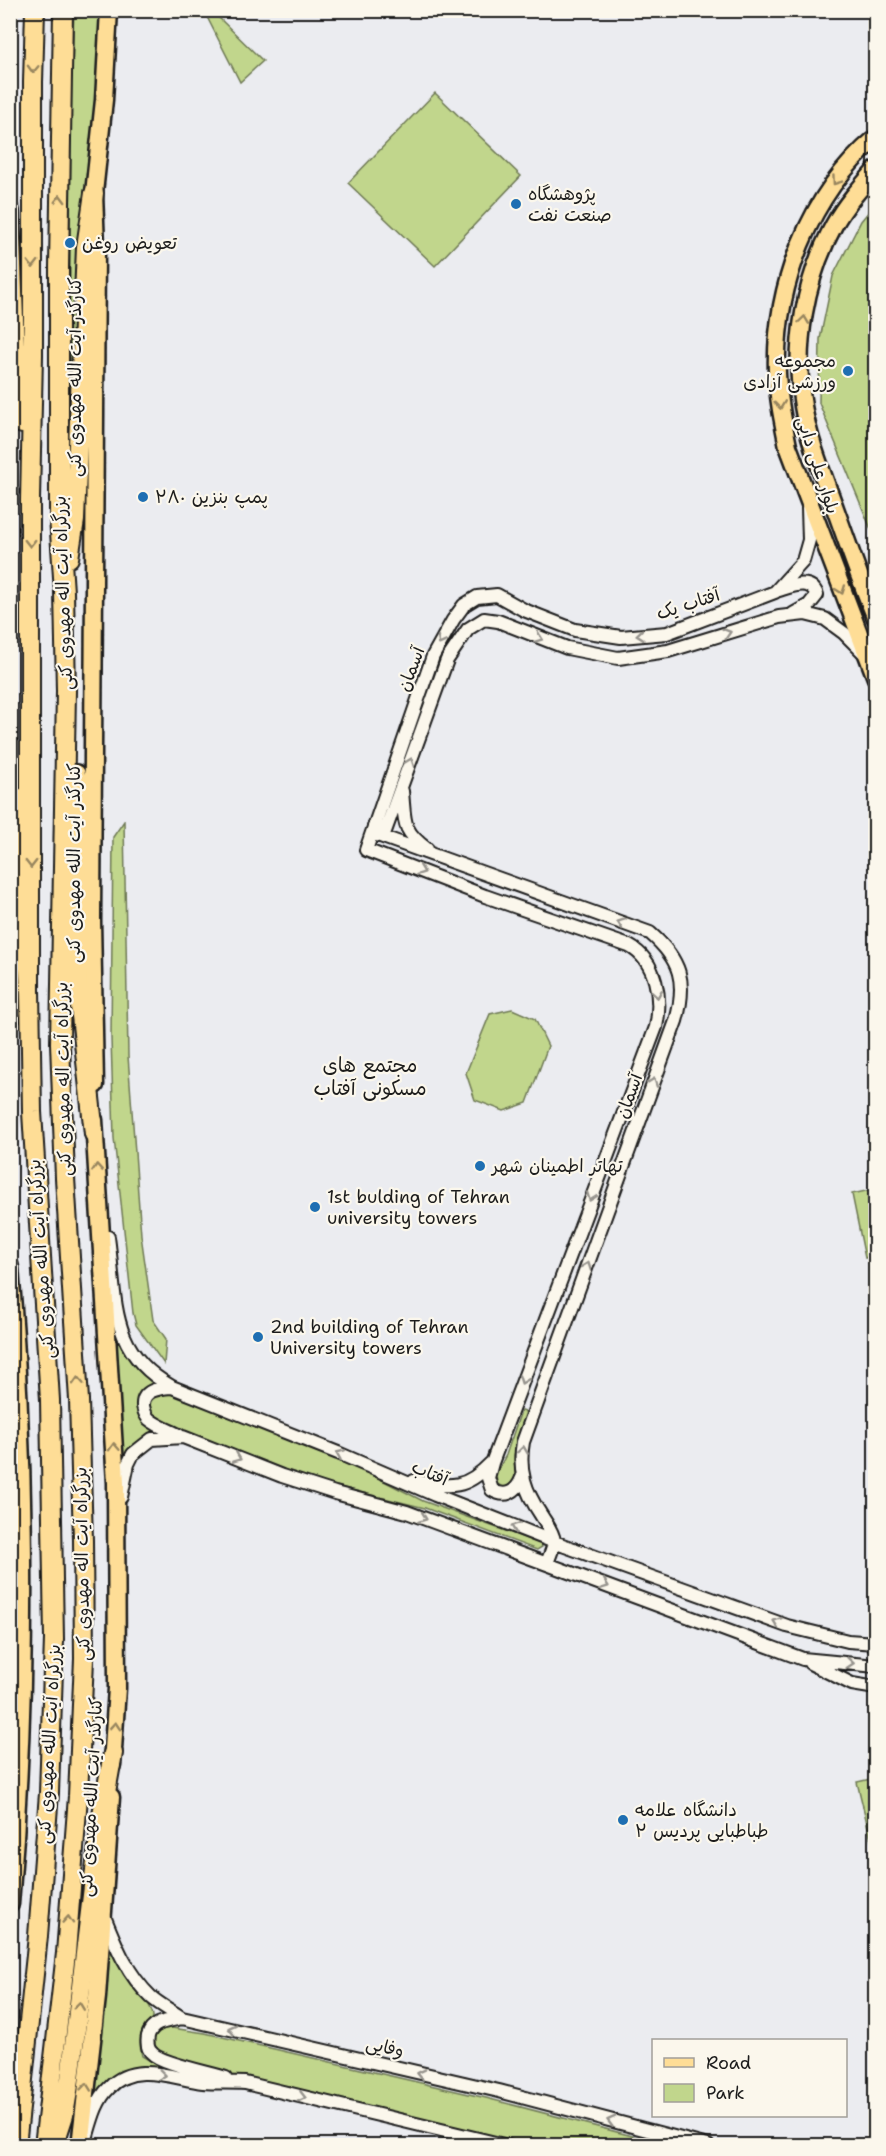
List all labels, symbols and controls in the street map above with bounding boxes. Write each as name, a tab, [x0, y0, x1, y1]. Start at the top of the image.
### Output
one-way arrow	[27, 64, 40, 73]
one-way arrow	[832, 175, 843, 186]
place label: پژوهشگاه صنعت نفت	[528, 182, 612, 227]
one-way arrow	[54, 195, 66, 204]
marker: پژوهشگاه صنعت نفت	[509, 197, 523, 211]
place label: تعویض روغن	[82, 231, 178, 255]
marker: تعویض روغن	[63, 236, 77, 250]
one-way arrow	[27, 259, 39, 268]
street label: کنارگذر آیت الله مهدوی کنی	[63, 277, 87, 477]
one-way arrow	[797, 316, 809, 325]
place label: مجموعه ورزشی آزادی	[743, 349, 836, 394]
marker: مجموعه ورزشی آزادی	[841, 364, 855, 378]
one-way arrow	[773, 401, 786, 410]
street label: بلوار علی دایی	[791, 413, 845, 517]
place label: پمپ بنزین ۲۸۰	[155, 485, 268, 509]
marker: پمپ بنزین ۲۸۰	[136, 490, 150, 504]
street label: بزرگراه آیت اله مهدوی کنی	[48, 495, 78, 691]
one-way arrow	[24, 538, 36, 547]
street label: آفتاب یک	[653, 582, 724, 625]
one-way arrow	[834, 584, 847, 595]
one-way arrow	[635, 628, 644, 641]
one-way arrow	[721, 628, 732, 640]
one-way arrow	[532, 631, 543, 643]
one-way arrow	[437, 635, 448, 645]
street label: آسمان	[392, 642, 431, 695]
one-way arrow	[403, 757, 416, 768]
street label: کنارگذر آیت الله مهدوی کنی	[62, 763, 86, 963]
one-way arrow	[25, 859, 37, 868]
one-way arrow	[415, 864, 426, 877]
one-way arrow	[616, 917, 627, 930]
street label: بزرگراه آیت اله مهدوی کنی	[49, 982, 77, 1176]
one-way arrow	[650, 989, 662, 998]
district label: مجتمع های مسکونی آفتاب	[313, 1052, 427, 1101]
street label: آسمان	[610, 1069, 649, 1122]
one-way arrow	[646, 1078, 659, 1088]
place label: تهاتر اطمینان شهر	[490, 1154, 623, 1178]
street label: بزرگراه آیت الله مهدوی کنی	[22, 1158, 60, 1360]
marker: تهاتر اطمینان شهر	[473, 1159, 487, 1173]
one-way arrow	[90, 1164, 103, 1173]
place label: 1st bulding of Tehran university towers	[327, 1185, 510, 1230]
one-way arrow	[585, 1191, 598, 1202]
marker: 1st bulding of Tehran university towers	[308, 1200, 322, 1214]
one-way arrow	[580, 1261, 592, 1272]
place label: 2nd building of Tehran University towers	[270, 1315, 469, 1360]
marker: 2nd building of Tehran University towers	[251, 1330, 265, 1344]
one-way arrow	[518, 1374, 530, 1385]
one-way arrow	[72, 1376, 85, 1385]
one-way arrow	[108, 1442, 121, 1451]
one-way arrow	[516, 1445, 528, 1454]
one-way arrow	[336, 1449, 347, 1461]
one-way arrow	[231, 1451, 242, 1464]
street label: آفتاب	[408, 1455, 454, 1492]
street label: بزرگراه آیت اله مهدوی کنی	[68, 1467, 96, 1661]
one-way arrow	[417, 1510, 427, 1523]
one-way arrow	[511, 1522, 522, 1534]
one-way arrow	[600, 1578, 610, 1591]
one-way arrow	[773, 1617, 783, 1630]
street label: بزرگراه آیت الله مهدوی کنی	[32, 1643, 66, 1845]
one-way arrow	[845, 1656, 854, 1669]
street label: کنارگذر آیت الله مهدوی کنی	[74, 1696, 108, 1897]
one-way arrow	[108, 1721, 121, 1730]
place label: دانشگاه علامه طباطبایی پردیس ۲	[635, 1798, 768, 1843]
marker: دانشگاه علامه طباطبایی پردیس ۲	[616, 1813, 630, 1827]
one-way arrow	[61, 1916, 74, 1925]
one-way arrow	[73, 2001, 85, 2010]
one-way arrow	[227, 2024, 237, 2037]
street label: وفایی	[364, 2031, 406, 2063]
legend	[652, 2039, 847, 2117]
text: Road	[706, 2051, 751, 2075]
one-way arrow	[158, 2068, 167, 2080]
one-way arrow	[417, 2068, 427, 2081]
text: Park	[706, 2081, 745, 2105]
one-way arrow	[79, 2083, 92, 2092]
one-way arrow	[296, 2090, 306, 2102]
one-way arrow	[606, 2116, 616, 2128]

